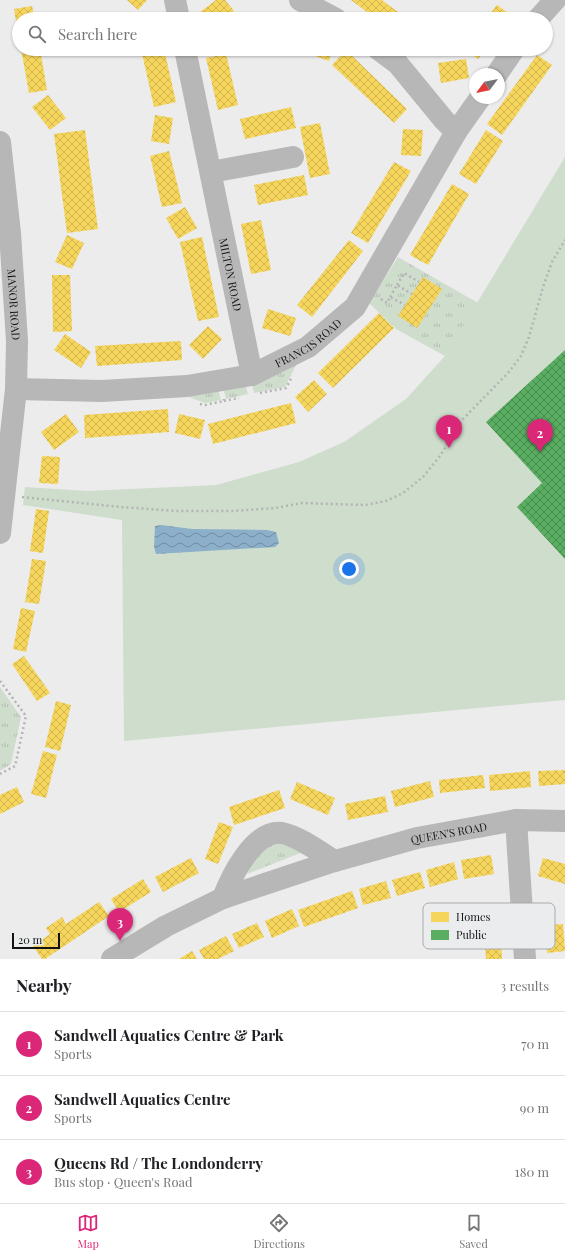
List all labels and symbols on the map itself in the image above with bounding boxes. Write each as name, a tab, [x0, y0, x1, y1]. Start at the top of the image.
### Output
north arrow	[469, 68, 505, 104]
street label: MILTON ROAD	[216, 236, 246, 312]
street label: MANOR ROAD	[5, 268, 24, 341]
street label: FRANCIS ROAD	[272, 315, 344, 370]
pin: 1	[436, 415, 462, 448]
pin: 2	[527, 419, 553, 452]
your location	[339, 559, 359, 579]
street label: QUEEN'S ROAD	[409, 818, 488, 847]
legend	[423, 903, 555, 949]
pin: 3	[107, 908, 133, 941]
text: Homes	[456, 909, 490, 924]
text: Public	[456, 927, 487, 942]
scale bar	[12, 931, 60, 950]

